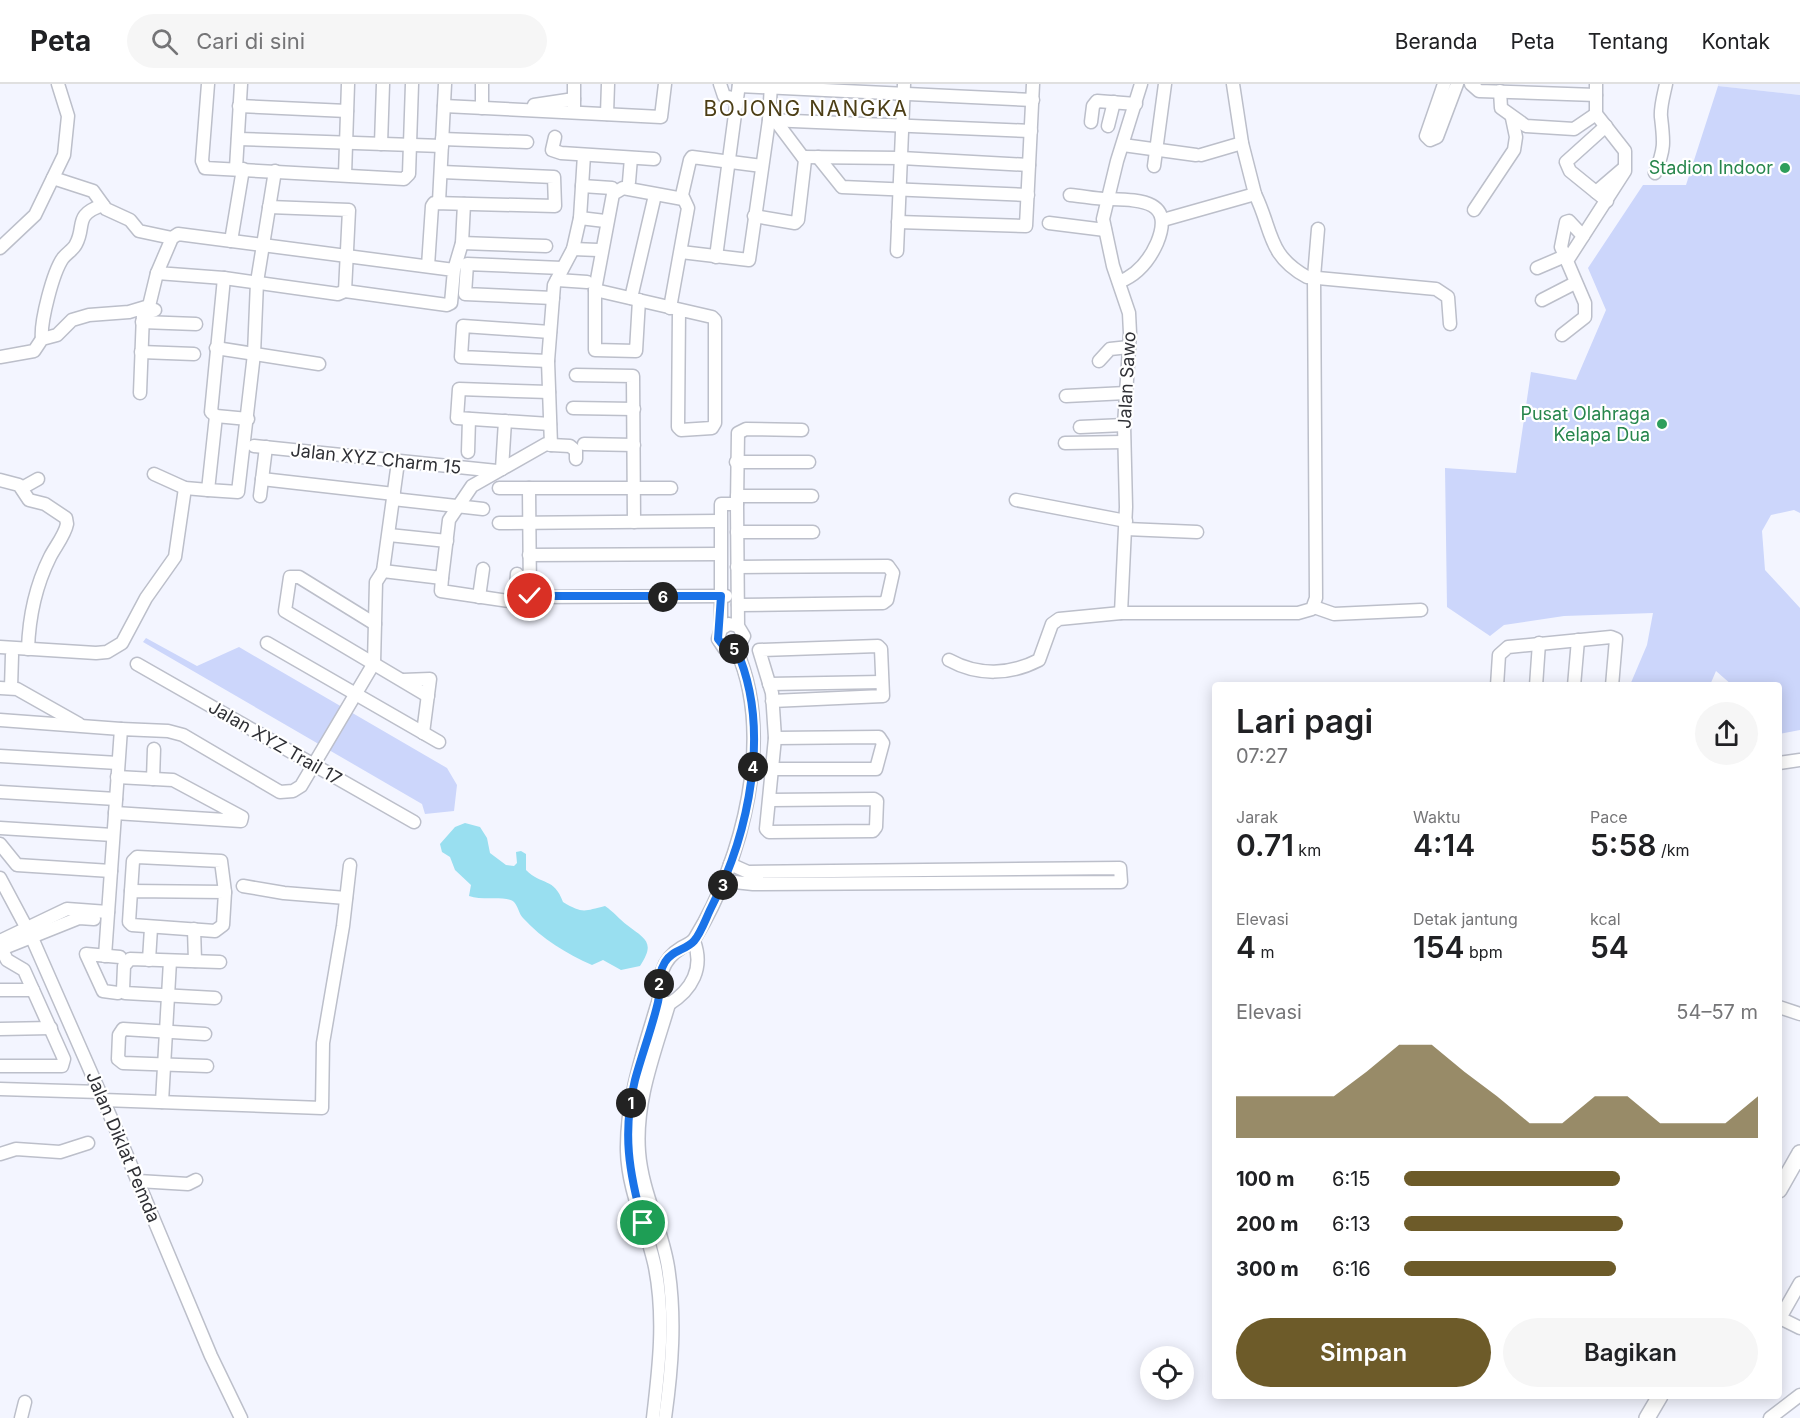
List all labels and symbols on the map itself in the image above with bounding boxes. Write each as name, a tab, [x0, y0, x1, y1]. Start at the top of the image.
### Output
district label: BOJONG NANGKA	[703, 96, 909, 121]
place label: Stadion Indoor	[1649, 157, 1773, 178]
marker: Stadion Indoor	[1778, 161, 1792, 175]
street label: Jalan Sawo	[1113, 331, 1140, 429]
place label: Pusat Olahraga Kelapa Dua	[1520, 403, 1650, 445]
marker: Pusat Olahraga Kelapa Dua	[1655, 417, 1669, 431]
street label: Jalan XYZ Charm 15	[290, 439, 462, 478]
pin	[504, 570, 555, 621]
pin: 6	[648, 582, 678, 612]
pin: 5	[719, 634, 749, 664]
street label: Jalan XYZ Trail 17	[205, 696, 346, 789]
pin: 4	[738, 752, 768, 782]
pin: 3	[708, 870, 738, 900]
pin: 2	[644, 969, 674, 999]
street label: Jalan Diklat Pemda	[82, 1068, 165, 1225]
pin: 1	[616, 1088, 646, 1118]
pin	[617, 1197, 668, 1248]

